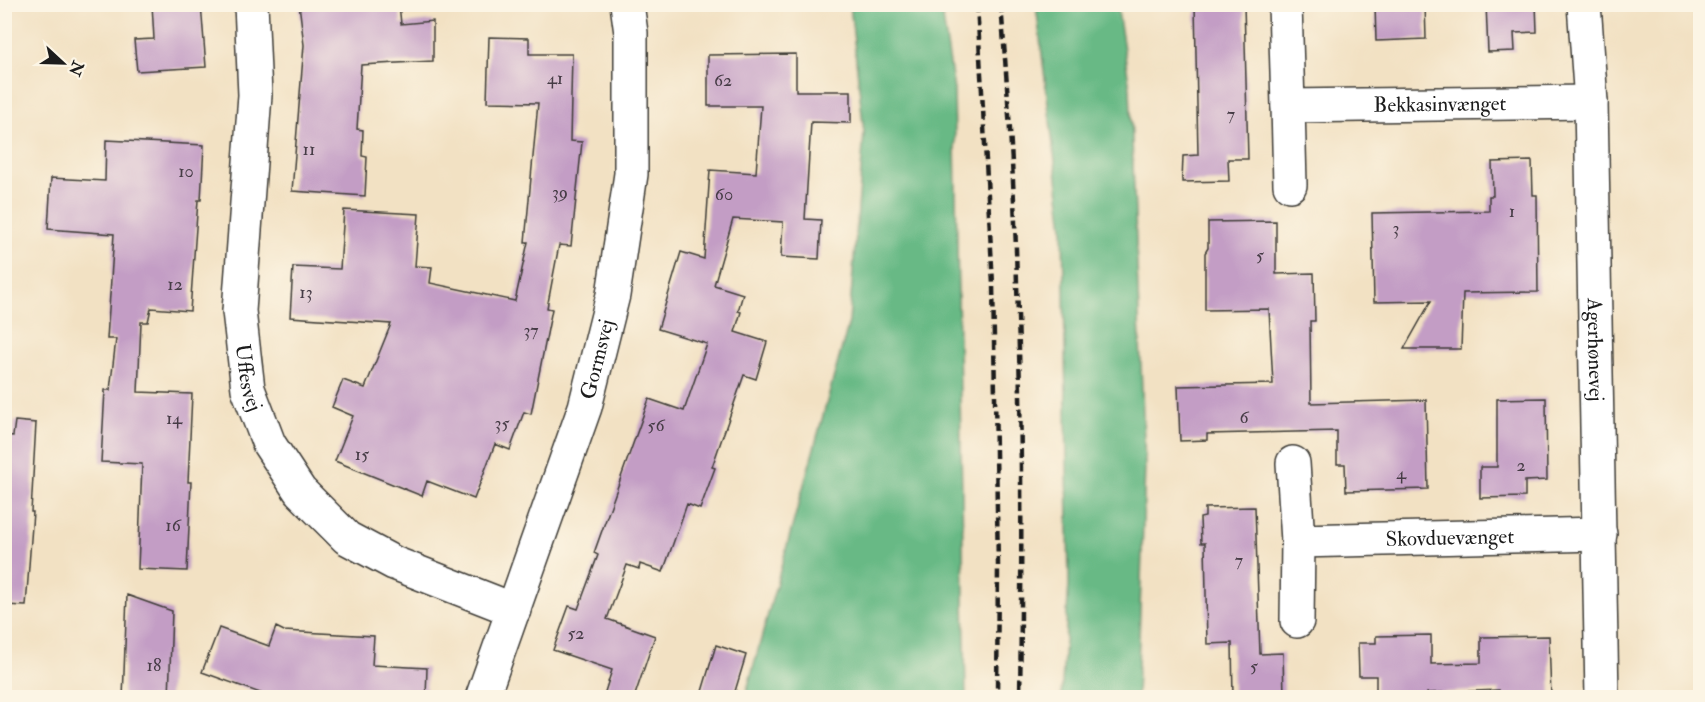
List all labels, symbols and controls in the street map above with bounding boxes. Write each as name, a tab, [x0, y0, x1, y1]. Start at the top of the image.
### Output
north arrow	[33, 33, 93, 93]
text: N	[64, 57, 88, 79]
house number: 41	[547, 67, 563, 90]
house number: 62	[714, 69, 732, 92]
street label: Bekkasinvænget	[1373, 90, 1507, 119]
house number: 7	[1227, 103, 1235, 126]
house number: 11	[303, 138, 315, 161]
house number: 10	[178, 160, 194, 183]
house number: 39	[552, 181, 568, 204]
house number: 60	[715, 183, 733, 206]
house number: 1	[1509, 200, 1515, 223]
house number: 3	[1393, 217, 1399, 240]
house number: 5	[1256, 244, 1264, 267]
house number: 12	[167, 273, 183, 296]
house number: 13	[299, 281, 313, 304]
street label: Agerhønevej	[1581, 297, 1610, 402]
street label: Gormsvej	[574, 316, 620, 402]
house number: 37	[523, 319, 539, 342]
street label: Uffesvej	[229, 343, 268, 415]
house number: 6	[1239, 406, 1249, 429]
house number: 14	[166, 407, 183, 430]
house number: 35	[495, 412, 509, 435]
house number: 56	[648, 414, 665, 437]
house number: 15	[355, 443, 369, 466]
house number: 2	[1516, 454, 1526, 477]
house number: 4	[1396, 462, 1407, 485]
house number: 16	[165, 514, 182, 537]
street label: Skovduevænget	[1385, 523, 1515, 553]
house number: 7	[1235, 549, 1243, 572]
house number: 52	[568, 622, 584, 645]
house number: 18	[147, 654, 161, 677]
house number: 5	[1250, 655, 1258, 678]

